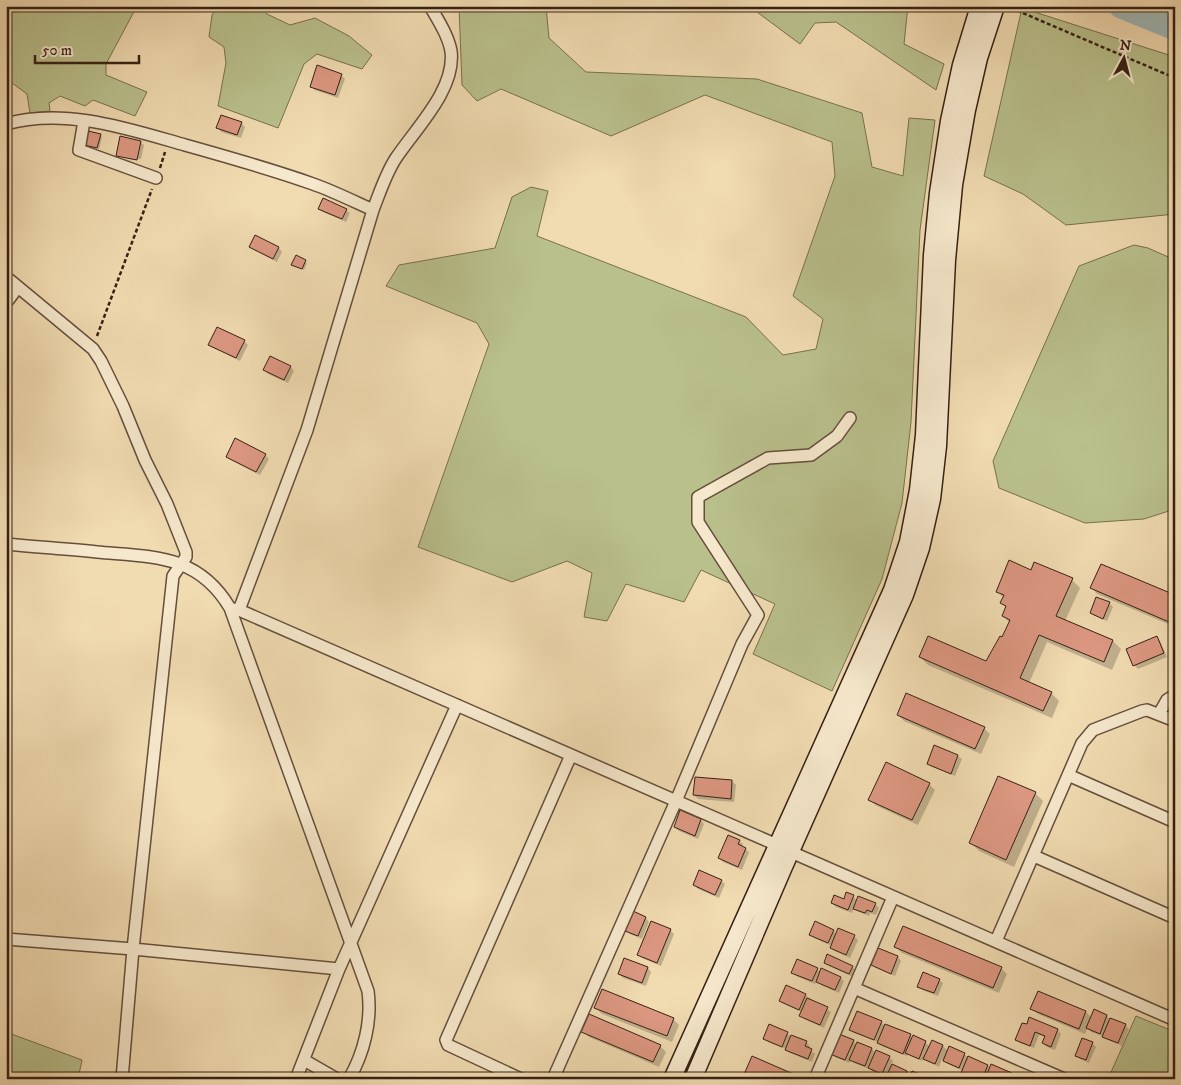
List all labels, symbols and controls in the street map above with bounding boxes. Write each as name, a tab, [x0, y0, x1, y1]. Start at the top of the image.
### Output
scale bar	[35, 32, 139, 64]
north arrow	[1098, 32, 1148, 82]
text: N	[1119, 36, 1133, 56]
text: 50 m	[42, 41, 72, 60]

